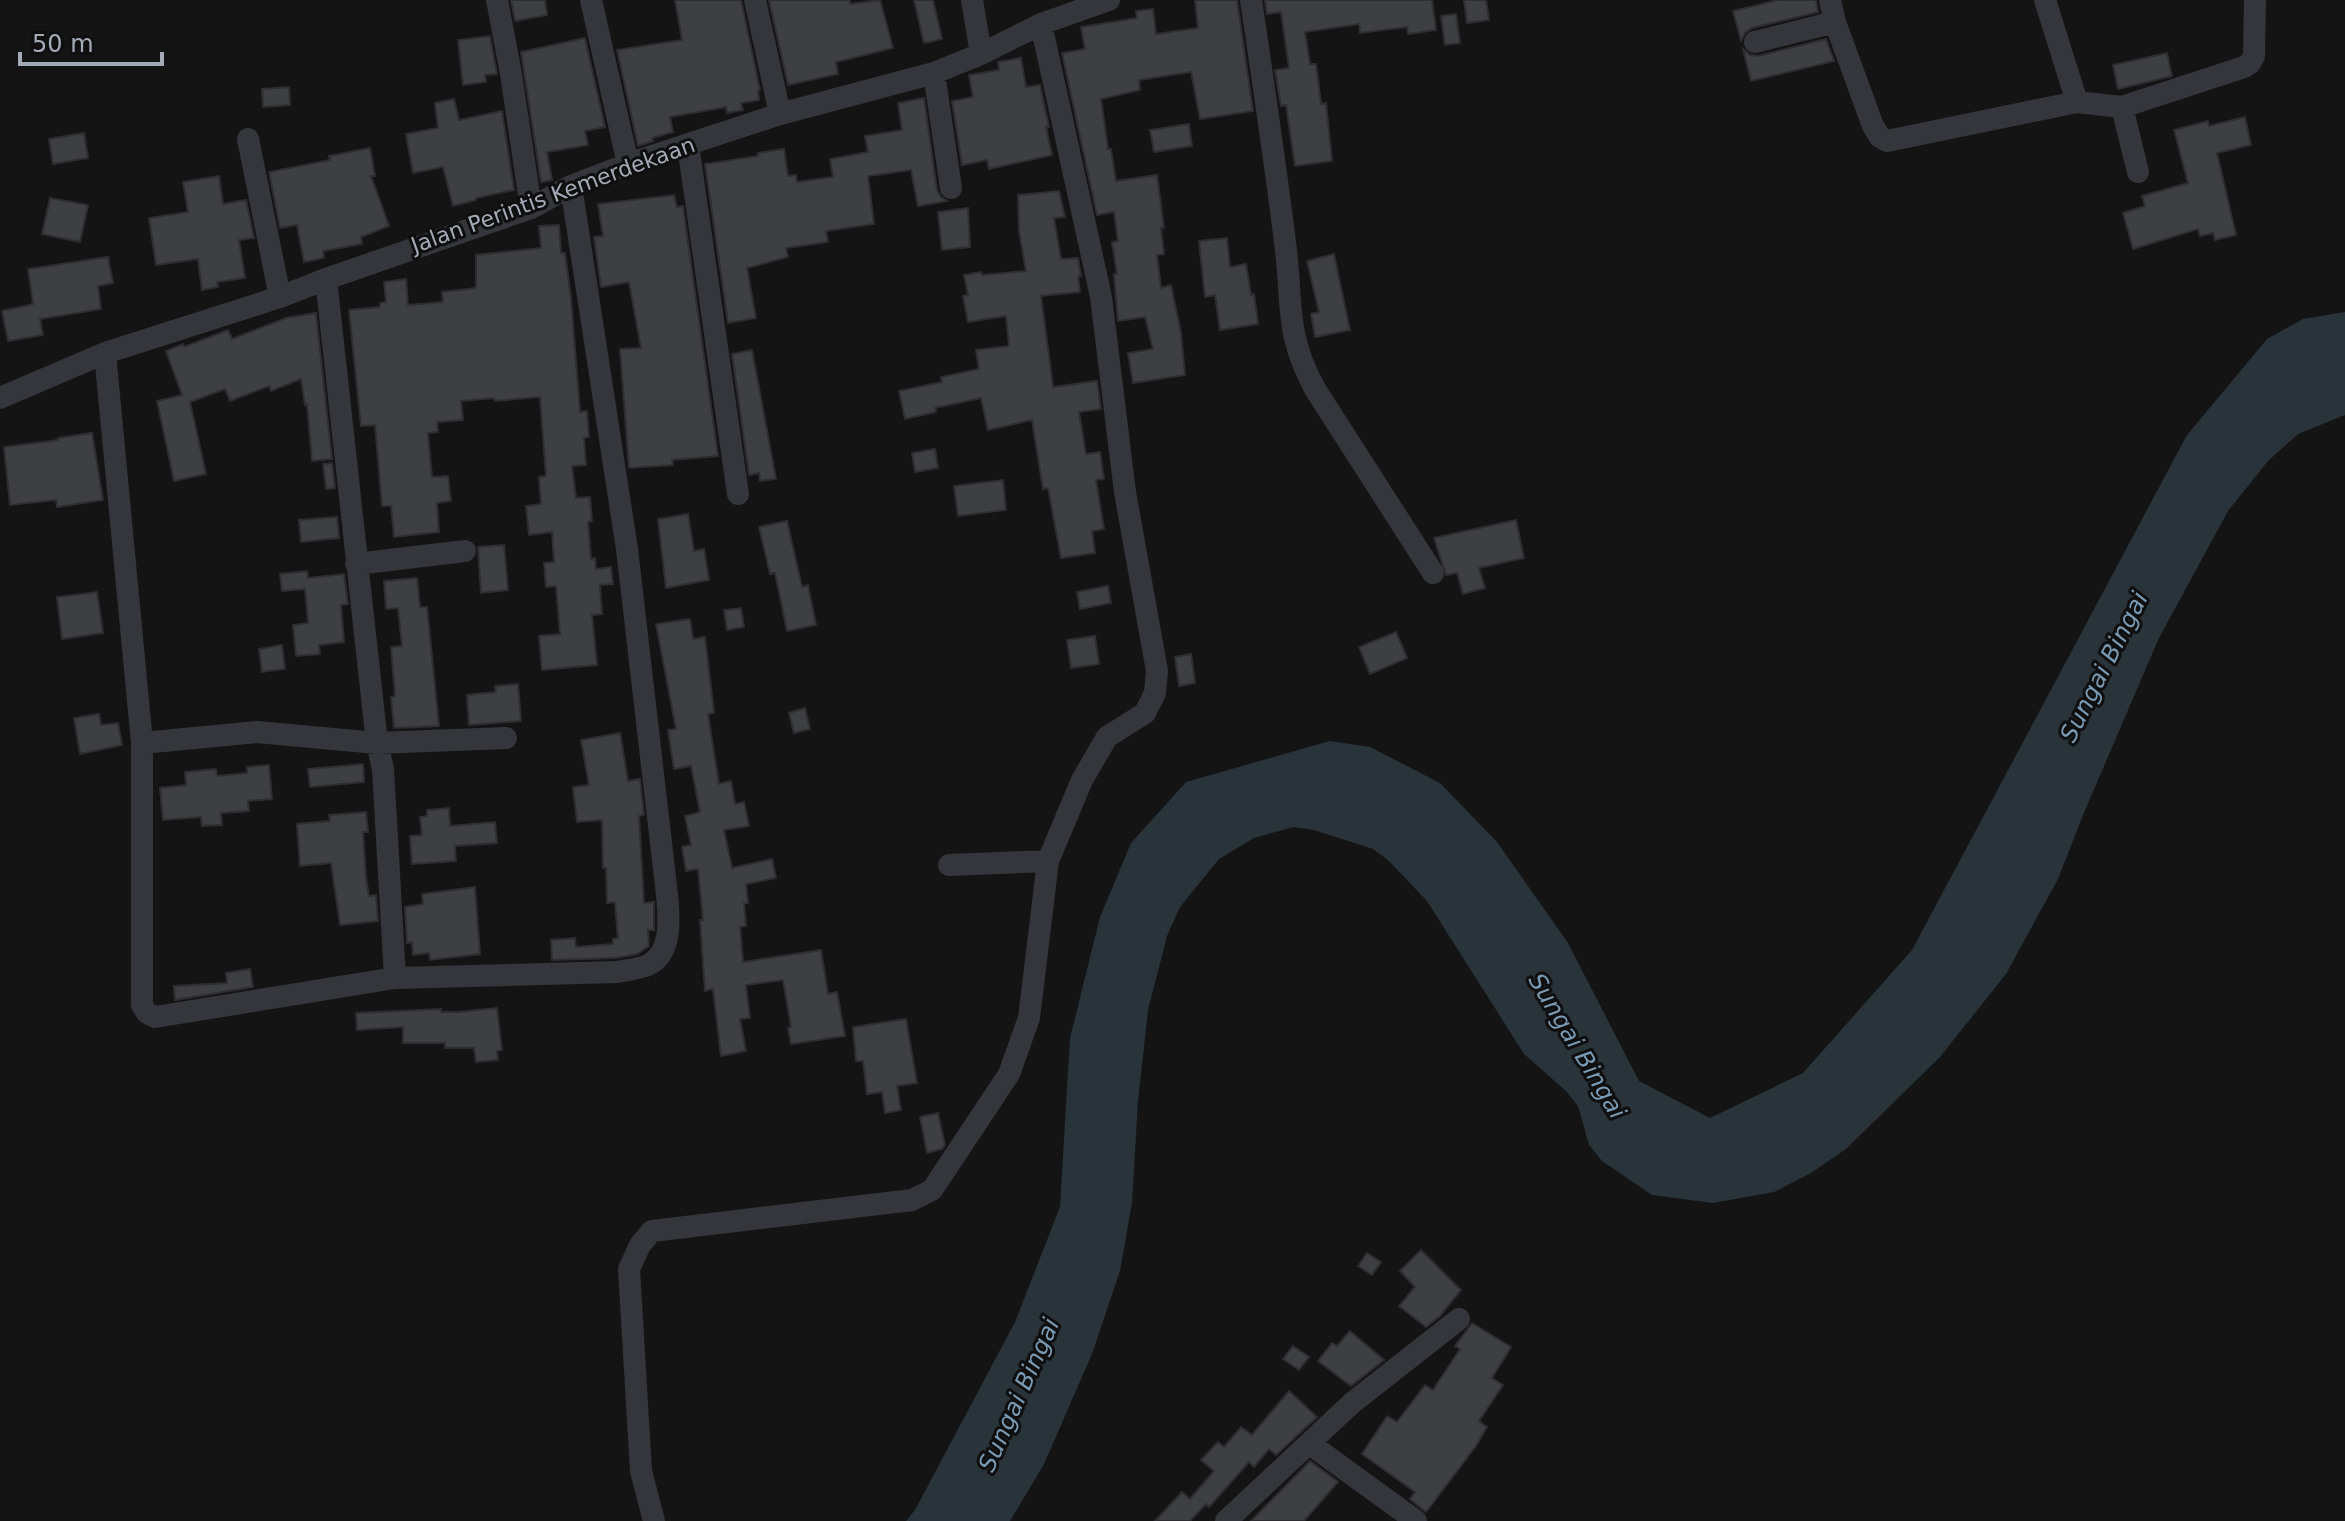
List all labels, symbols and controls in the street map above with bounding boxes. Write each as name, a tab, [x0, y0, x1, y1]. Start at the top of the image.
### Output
scale bar	[20, 16, 162, 66]
text: 50 m	[32, 30, 94, 58]
street label: Jalan Perintis Kemerdekaan	[406, 132, 698, 259]
water label: Sungai Bingai	[2054, 587, 2154, 747]
water label: Sungai Bingai	[1523, 968, 1632, 1124]
water label: Sungai Bingai	[973, 1314, 1065, 1476]

